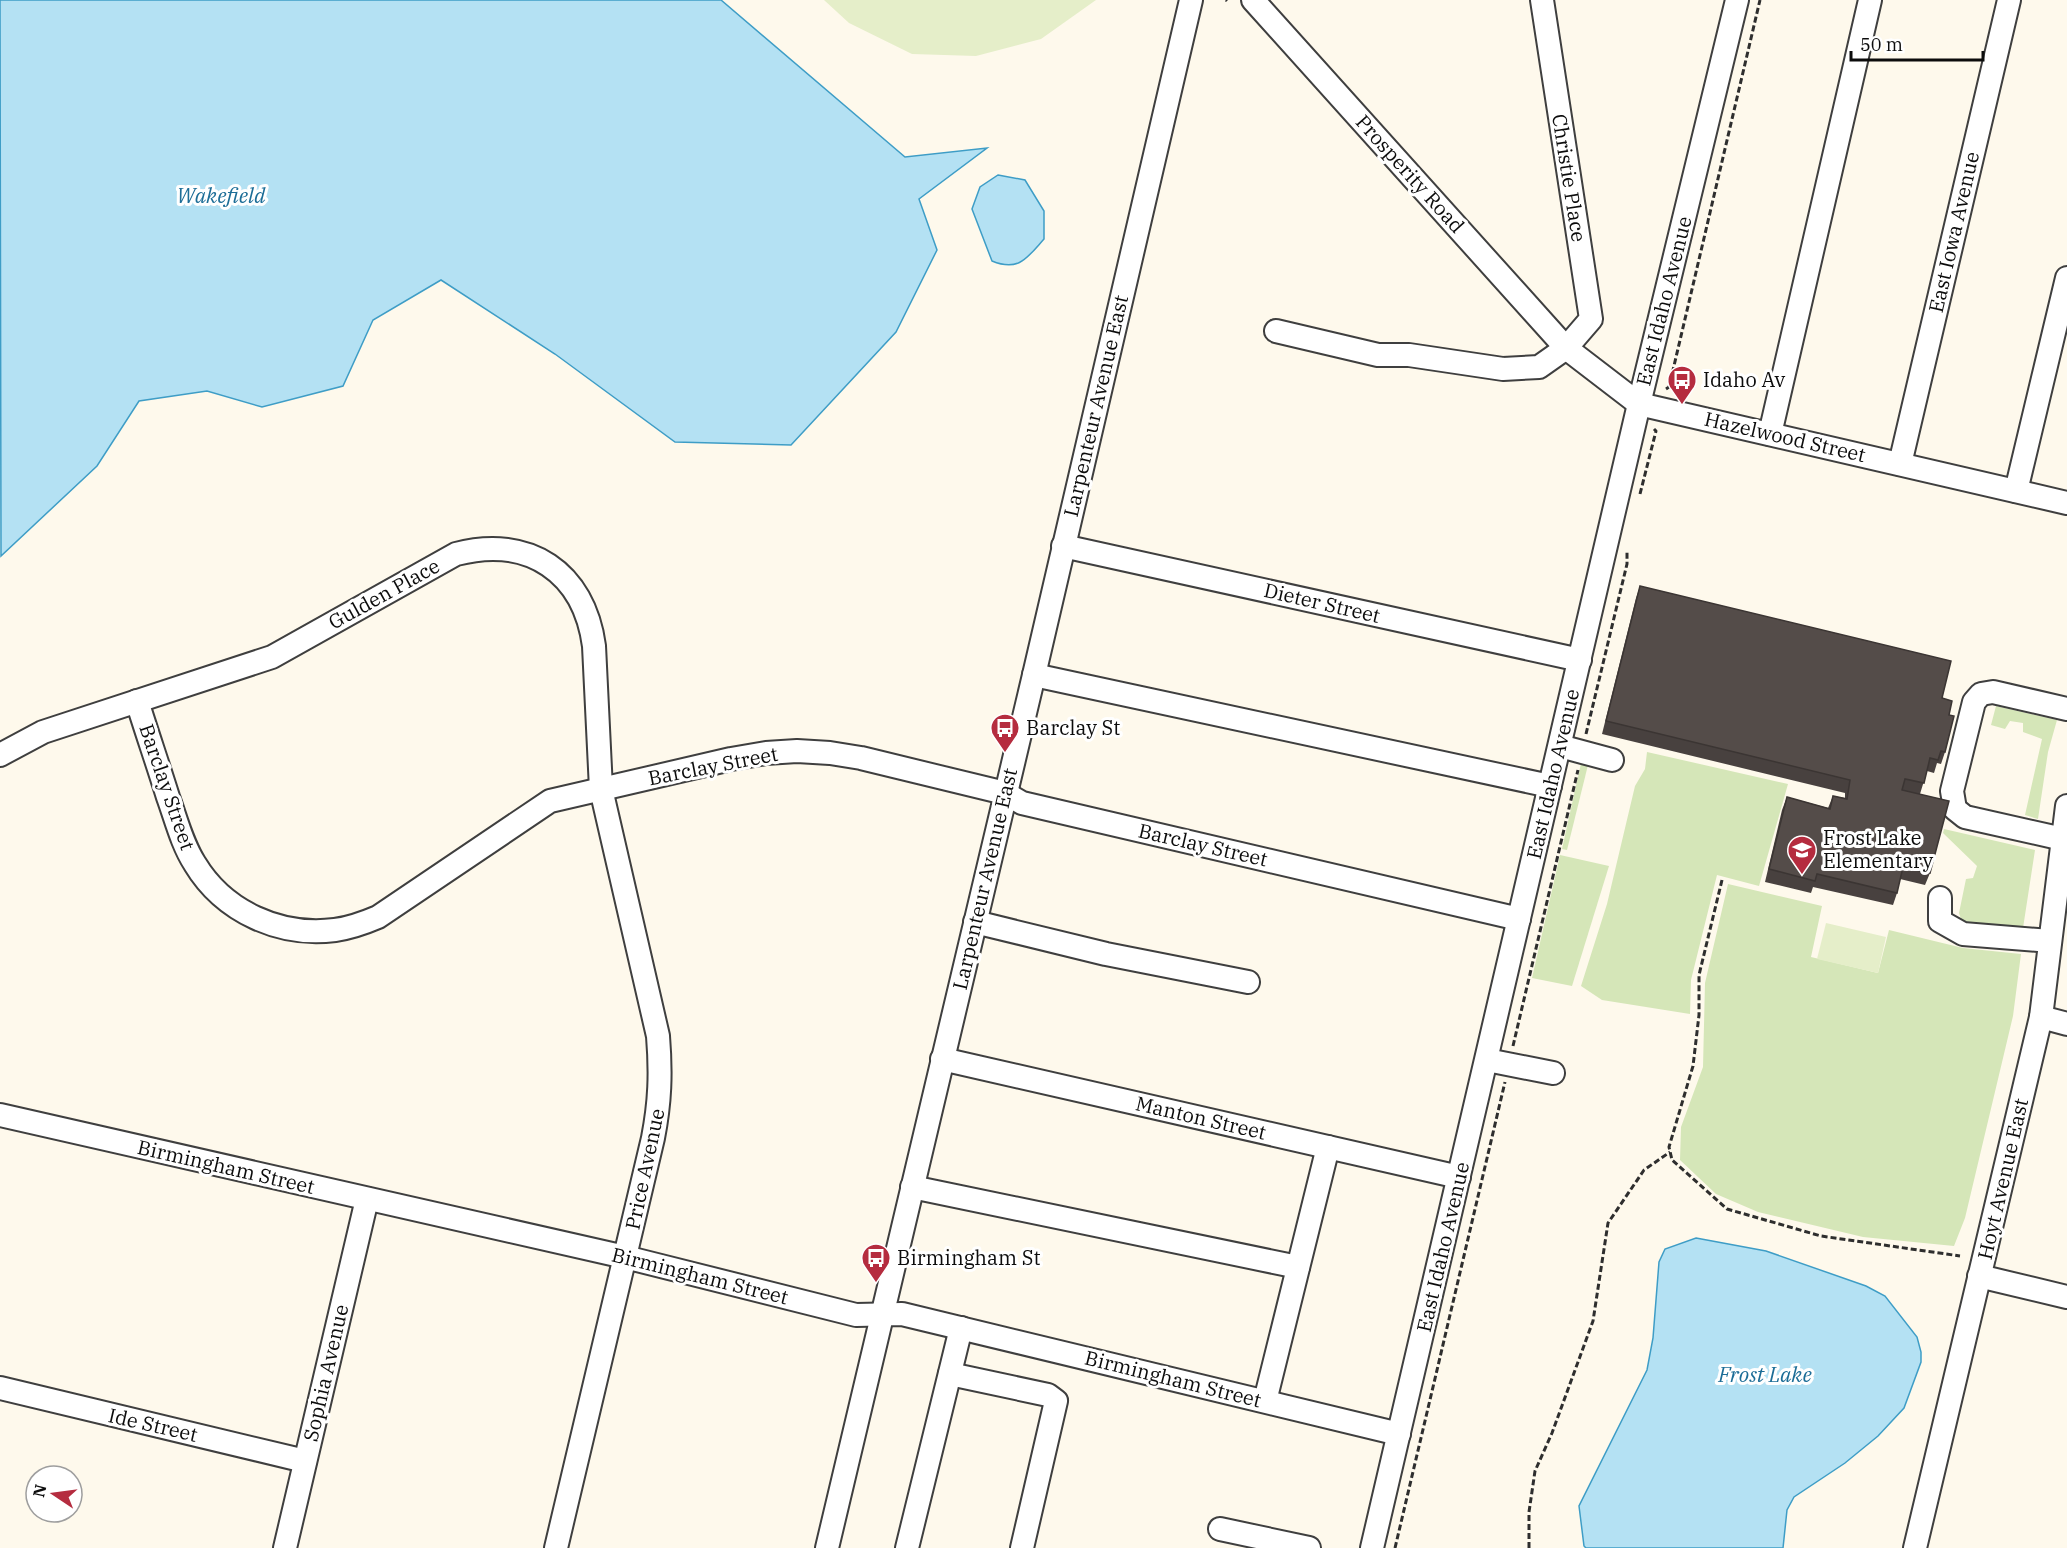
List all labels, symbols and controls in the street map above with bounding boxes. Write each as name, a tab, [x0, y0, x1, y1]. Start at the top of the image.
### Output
scale bar	[1851, 24, 1983, 62]
text: 50 m	[1860, 33, 1903, 56]
street label: Prosperity Road	[1350, 109, 1471, 239]
street label: Christie Place	[1546, 112, 1593, 244]
street label: East Iowa Avenue	[1922, 149, 1985, 315]
water label: Wakefield	[177, 181, 266, 209]
street label: East Idaho Avenue	[1629, 213, 1698, 388]
street label: Larpenteur Avenue East	[1057, 292, 1134, 519]
bus stop icon: Idaho Av	[1666, 364, 1698, 406]
place label: Idaho Av	[1703, 366, 1786, 393]
street label: Hazelwood Street	[1702, 405, 1868, 468]
street label: Gulden Place	[323, 552, 444, 635]
street label: Dieter Street	[1261, 576, 1383, 629]
street label: East Idaho Avenue	[1520, 686, 1585, 862]
bus stop icon: Barclay St	[989, 712, 1021, 754]
place label: Barclay St	[1026, 714, 1120, 741]
street label: Barclay Street	[133, 720, 202, 854]
street label: Barclay Street	[646, 740, 780, 791]
street label: Larpenteur Avenue East	[946, 765, 1023, 992]
street label: Barclay Street	[1136, 817, 1270, 872]
place label: Frost Lake Elementary	[1823, 824, 1934, 874]
school or university icon: Frost Lake Elementary	[1786, 834, 1818, 876]
street label: Manton Street	[1133, 1089, 1269, 1146]
street label: Hoyt Avenue East	[1971, 1096, 2034, 1262]
street label: Price Avenue	[618, 1106, 671, 1232]
street label: Birmingham Street	[135, 1133, 317, 1200]
street label: East Idaho Avenue	[1410, 1159, 1475, 1335]
street label: Birmingham Street	[609, 1241, 791, 1310]
bus stop icon: Birmingham St	[860, 1242, 892, 1284]
place label: Birmingham St	[897, 1244, 1041, 1271]
street label: Sophia Avenue	[297, 1302, 354, 1444]
street label: Birmingham Street	[1082, 1344, 1264, 1413]
water label: Frost Lake	[1717, 1360, 1812, 1388]
street label: Ide Street	[106, 1401, 200, 1448]
north arrow	[24, 1464, 84, 1524]
text: N	[28, 1482, 51, 1499]

